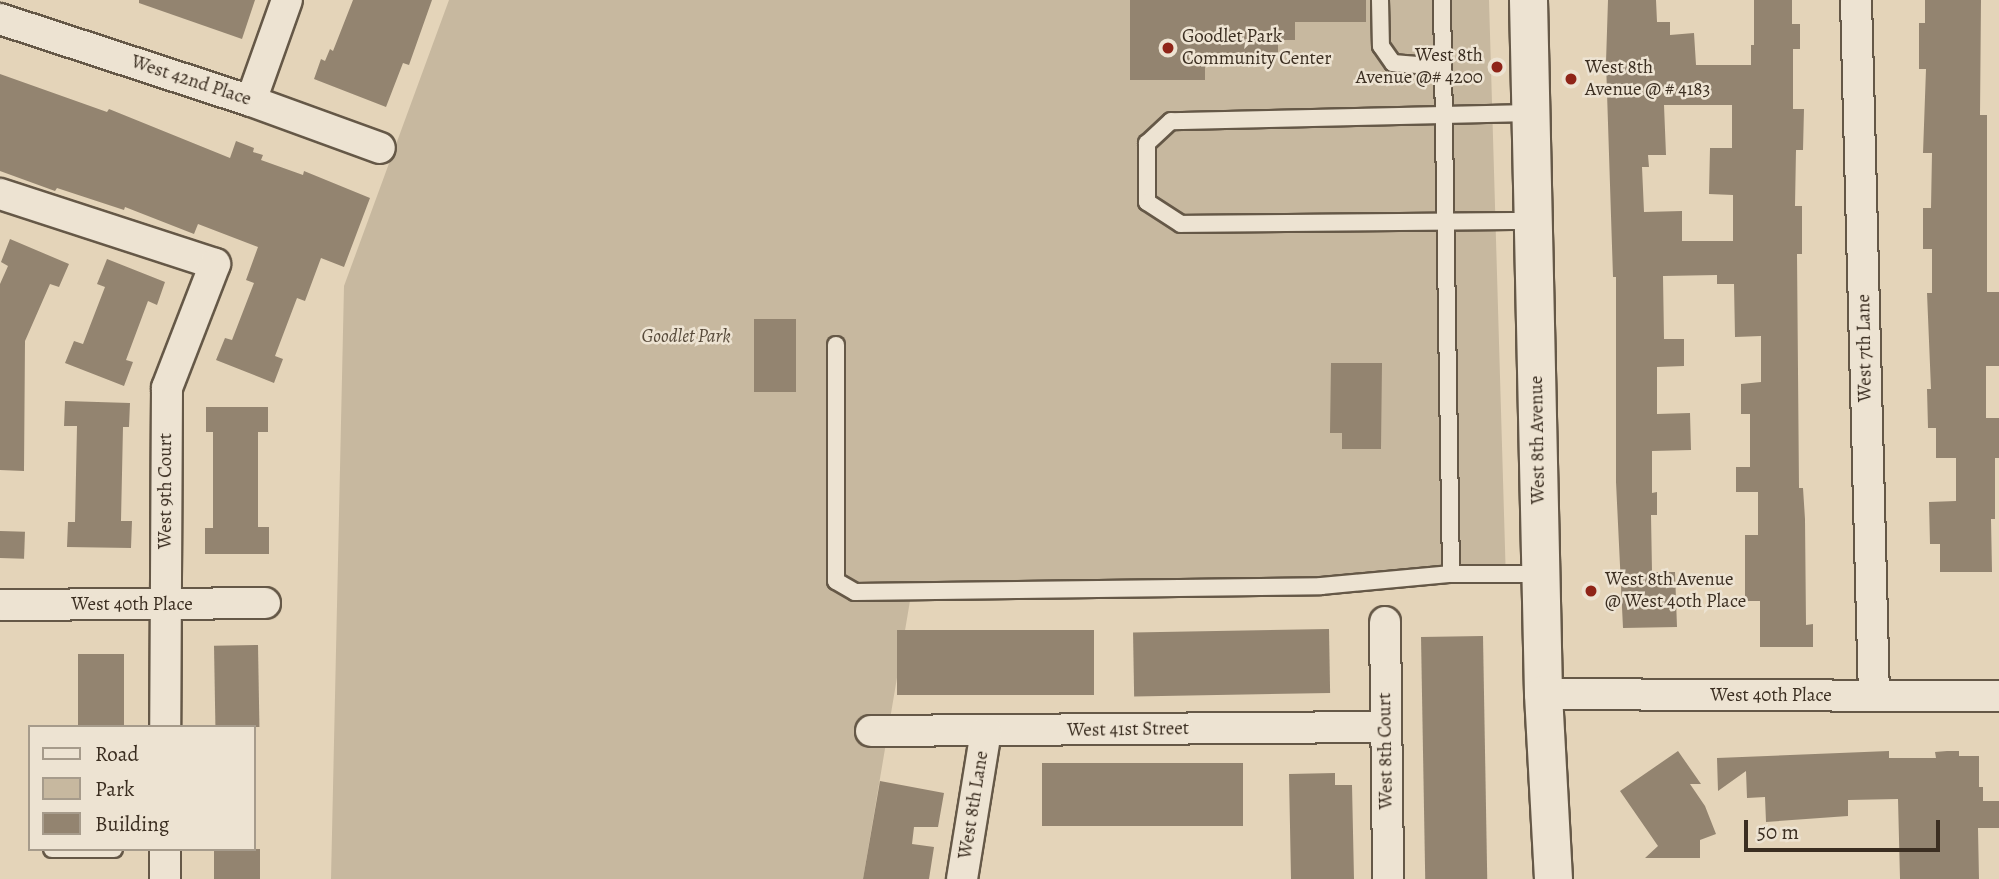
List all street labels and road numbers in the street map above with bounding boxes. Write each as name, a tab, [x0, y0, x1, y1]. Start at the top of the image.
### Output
street label: West 42nd Place	[128, 51, 254, 111]
street label: West 7th Lane	[1853, 294, 1877, 402]
street label: West 8th Avenue	[1525, 376, 1551, 504]
street label: West 9th Court	[155, 433, 177, 549]
street label: West 40th Place	[71, 594, 193, 616]
street label: West 40th Place	[1710, 685, 1832, 707]
street label: West 8th Court	[1374, 692, 1398, 810]
street label: West 41st Street	[1067, 718, 1189, 742]
street label: West 8th Lane	[954, 749, 994, 861]

